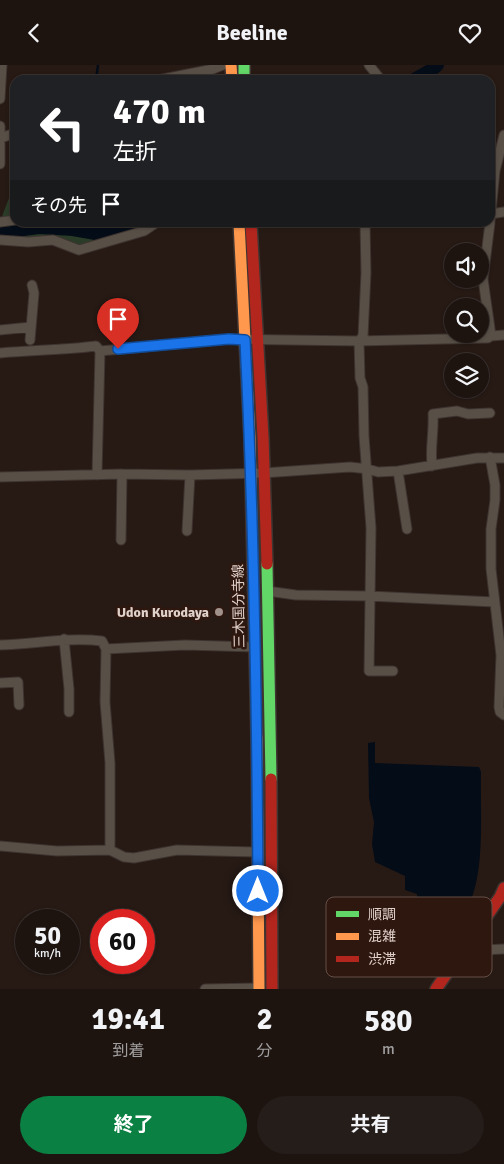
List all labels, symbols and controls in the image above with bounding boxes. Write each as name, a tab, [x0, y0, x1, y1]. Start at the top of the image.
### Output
icon: back	[20, 19, 48, 47]
text: Beeline	[216, 19, 288, 46]
icon: heart	[456, 19, 484, 47]
text: 470 m	[113, 90, 206, 133]
icon: left	[30, 95, 95, 160]
text: 左折	[113, 138, 157, 165]
icon: arrive	[97, 190, 125, 218]
text: その先	[30, 194, 87, 218]
map controls	[444, 243, 489, 398]
button: sound	[444, 243, 489, 288]
pin	[97, 298, 139, 349]
button: search	[444, 298, 489, 343]
icon: arrive	[104, 305, 132, 333]
button: layers	[444, 353, 489, 398]
street label: 三木国分寺線	[230, 564, 248, 648]
place label: Udon Kurodaya	[117, 604, 209, 621]
marker: Udon Kurodaya	[213, 606, 225, 618]
position arrow	[231, 864, 283, 916]
legend	[326, 897, 492, 977]
text: 順調	[368, 906, 396, 923]
speed limit sign: 60	[90, 909, 155, 974]
text: 50	[34, 920, 61, 951]
text: 混雑	[368, 928, 396, 945]
text: km/h	[34, 946, 61, 961]
text: 渋滞	[368, 951, 396, 968]
text: 19:41	[91, 1001, 165, 1038]
text: 2	[256, 1001, 273, 1038]
text: 580	[364, 1003, 413, 1040]
text: m	[382, 1039, 395, 1059]
text: 到着	[112, 1041, 144, 1061]
text: 分	[256, 1041, 273, 1061]
button: 終了	[20, 1096, 247, 1154]
button: 共有	[257, 1096, 484, 1154]

